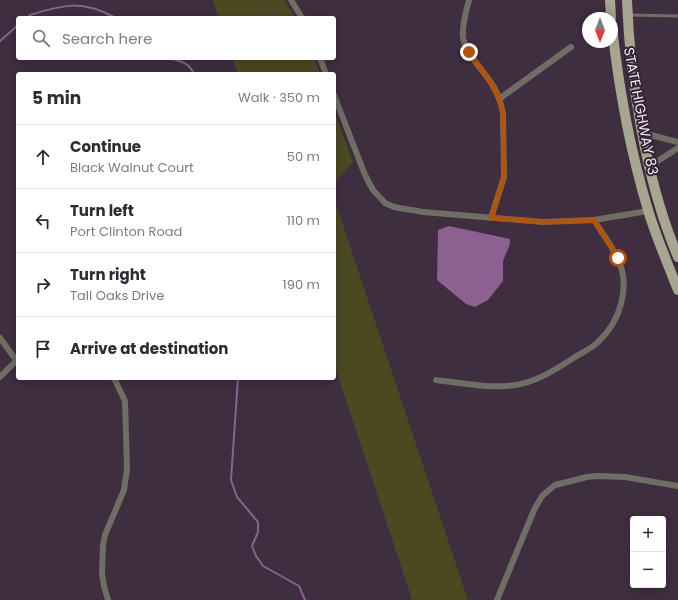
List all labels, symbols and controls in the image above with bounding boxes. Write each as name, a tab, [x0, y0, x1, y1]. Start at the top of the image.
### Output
north arrow	[582, 12, 618, 48]
search box	[16, 16, 336, 60]
icon: search	[30, 27, 52, 49]
text: Search here	[62, 28, 152, 49]
route end	[460, 43, 478, 61]
street label: STATE HIGHWAY 83	[619, 46, 663, 176]
text: 5 min	[32, 86, 81, 110]
text: Walk · 350 m	[238, 88, 320, 107]
text: Continue	[70, 136, 141, 157]
icon: ahead	[32, 146, 54, 168]
text: 50 m	[287, 147, 320, 166]
text: Black Walnut Court	[70, 158, 194, 177]
text: Turn left	[70, 200, 134, 221]
icon: left	[32, 210, 54, 232]
text: 110 m	[287, 211, 320, 230]
text: Port Clinton Road	[70, 222, 182, 241]
route start	[609, 249, 627, 267]
text: Turn right	[70, 264, 146, 285]
icon: right	[32, 274, 54, 296]
text: 190 m	[283, 275, 320, 294]
text: Tall Oaks Drive	[70, 286, 164, 305]
icon: arrive	[32, 338, 54, 360]
text: Arrive at destination	[70, 338, 228, 359]
map controls	[630, 516, 666, 588]
button: +	[630, 516, 666, 552]
button: −	[630, 552, 666, 588]

